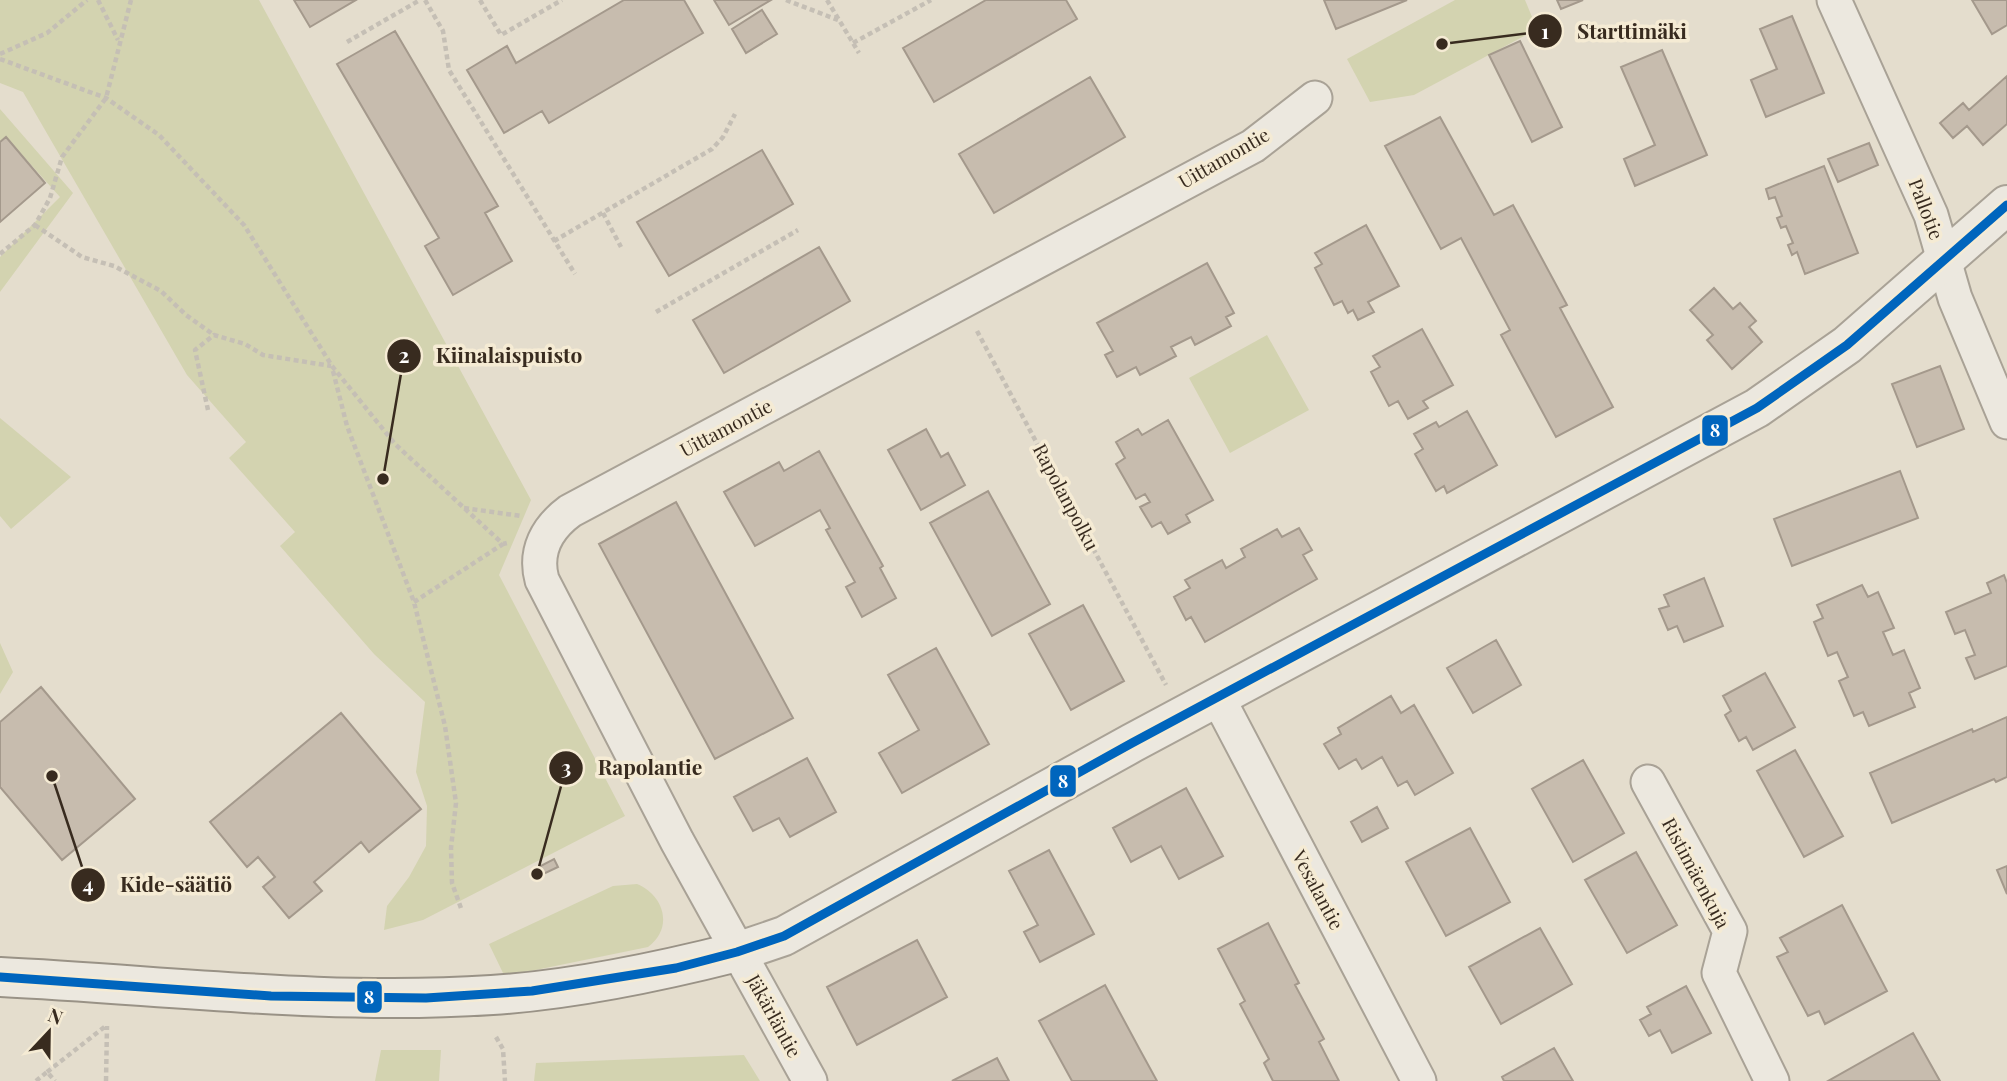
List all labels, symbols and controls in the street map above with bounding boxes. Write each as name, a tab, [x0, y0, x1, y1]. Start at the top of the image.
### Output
callout: Starttimäki	[1528, 10, 1701, 52]
text: 1	[1541, 16, 1549, 44]
text: Starttimäki	[1577, 16, 1687, 44]
street label: Uittamontie	[1173, 121, 1274, 194]
street label: Pallotie	[1903, 174, 1950, 243]
callout: Kiinalaispuisto	[386, 335, 596, 377]
text: 2	[399, 340, 410, 368]
text: Kiinalaispuisto	[436, 340, 582, 368]
street label: Uittamontie	[675, 392, 776, 462]
line badge: 8	[1701, 414, 1729, 447]
text: 8	[1710, 416, 1720, 442]
street label: Rapolanpolku	[1028, 439, 1106, 554]
callout: Rapolantie	[549, 747, 716, 789]
text: 3	[561, 752, 571, 780]
text: Rapolantie	[598, 752, 702, 780]
line badge: 8	[1049, 764, 1077, 798]
text: 8	[1058, 767, 1068, 793]
street label: Ristimäenkuja	[1657, 813, 1737, 933]
street label: Vesalantie	[1287, 844, 1351, 934]
callout: Kide-säätiö	[71, 864, 246, 906]
text: 4	[82, 869, 94, 897]
text: Kide-säätiö	[120, 869, 232, 897]
street label: Jäkärläntie	[741, 968, 808, 1062]
line badge: 8	[356, 980, 383, 1014]
text: 8	[364, 983, 374, 1009]
north arrow	[14, 997, 84, 1067]
text: N	[45, 1001, 67, 1030]

